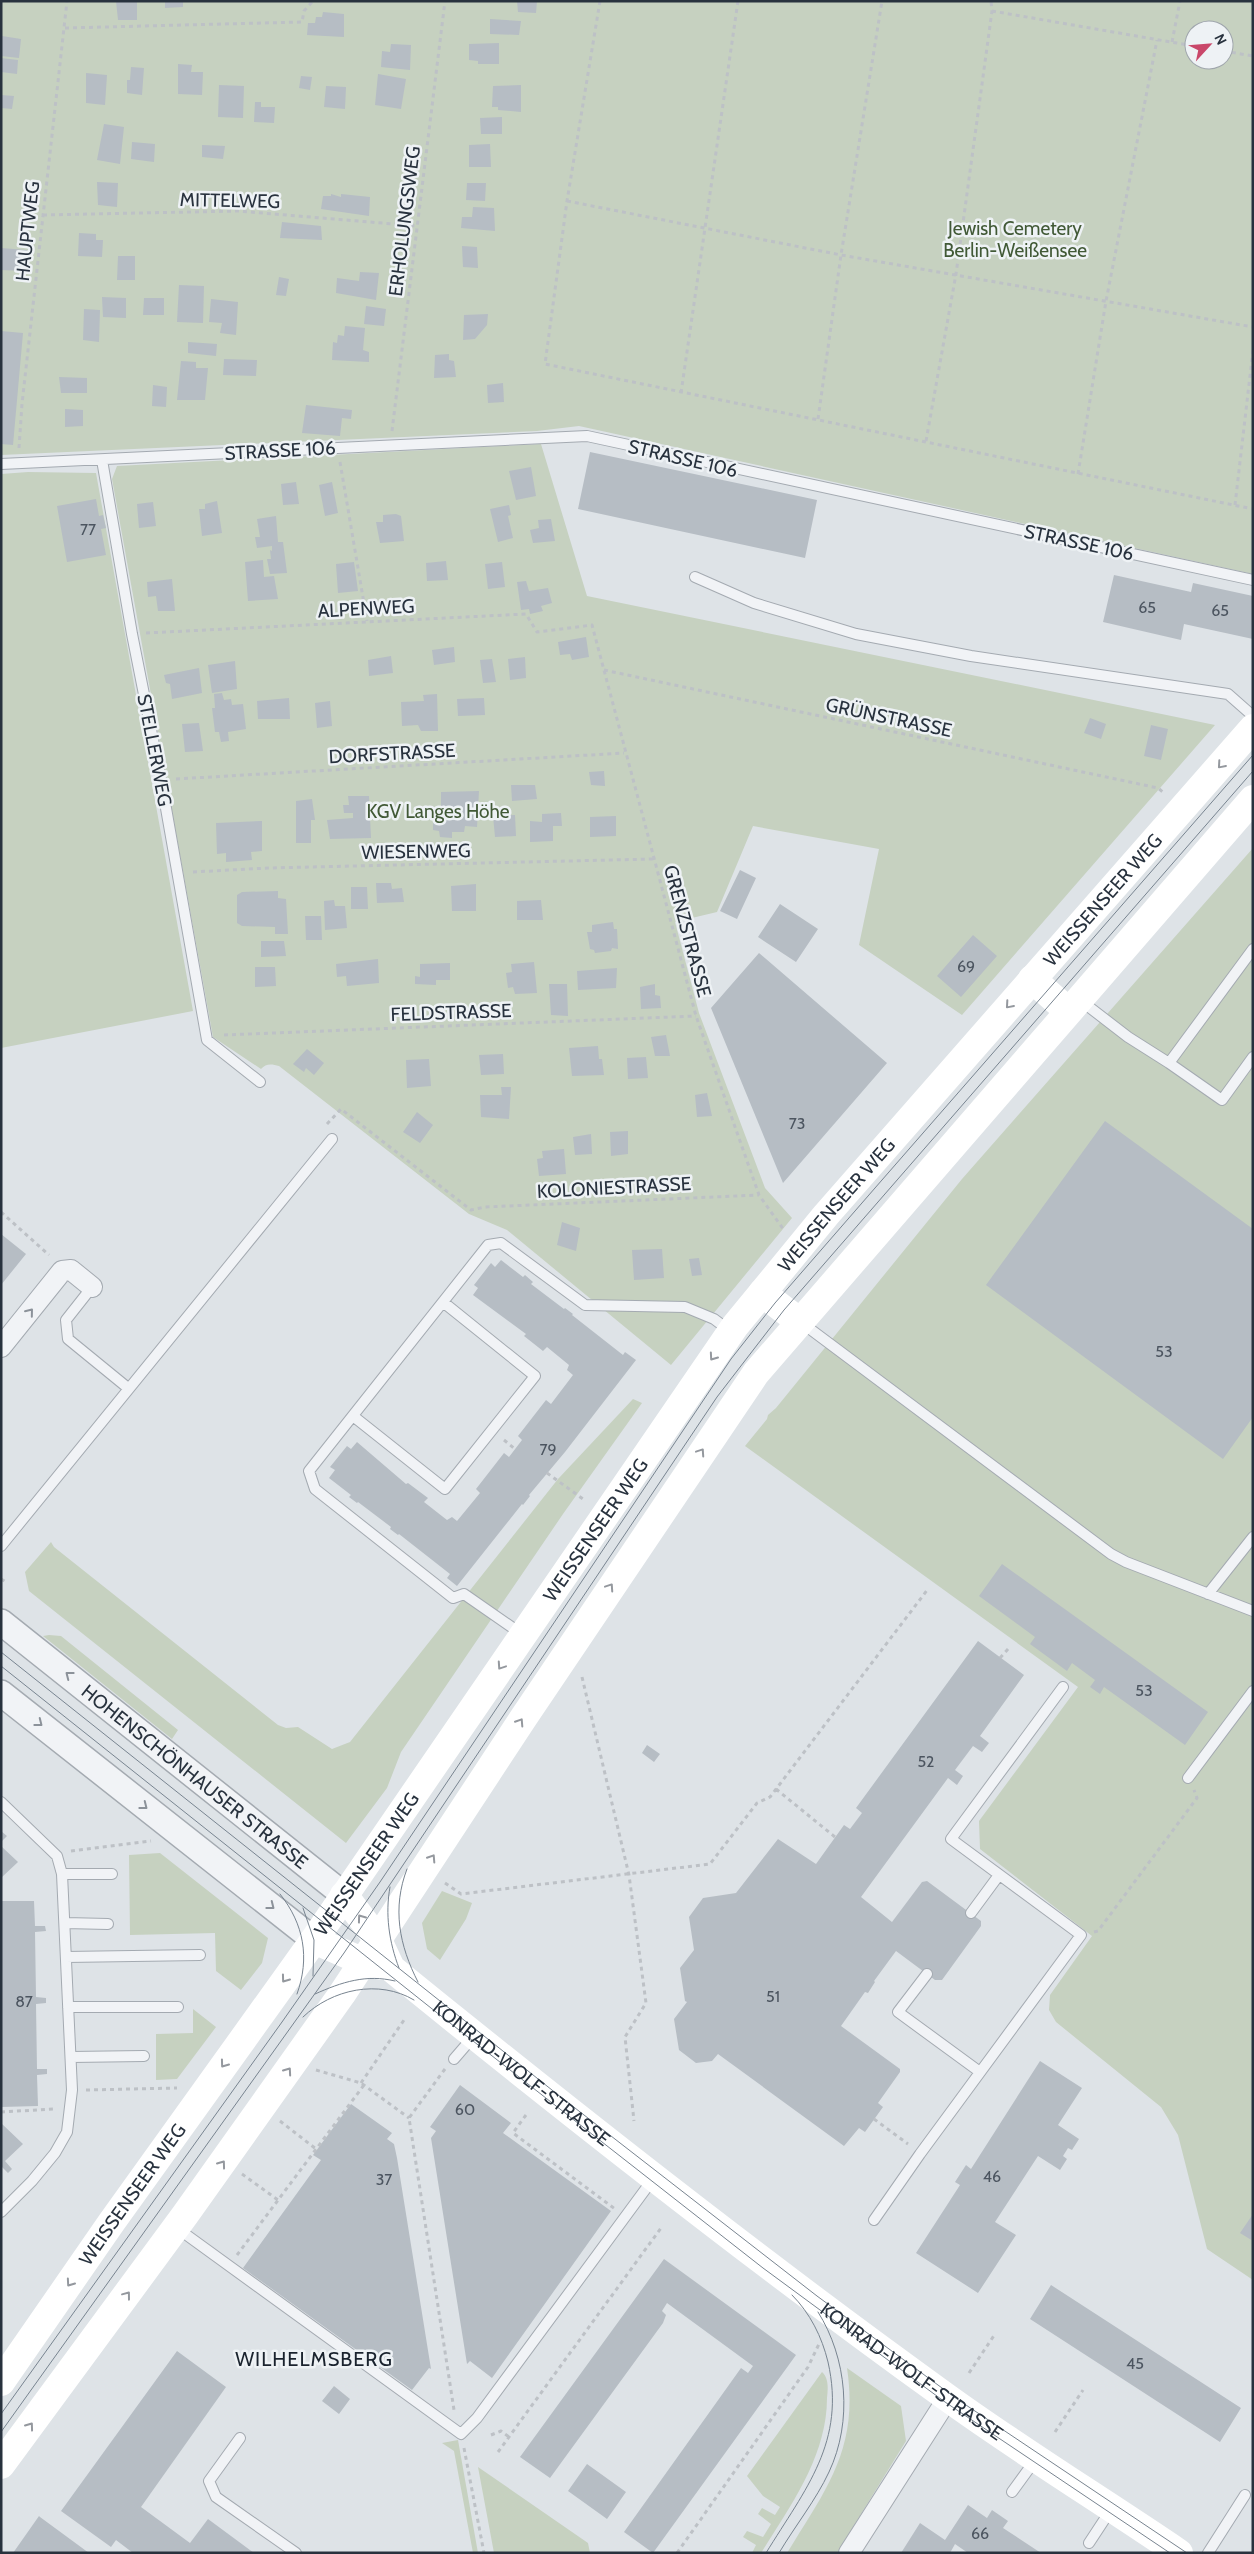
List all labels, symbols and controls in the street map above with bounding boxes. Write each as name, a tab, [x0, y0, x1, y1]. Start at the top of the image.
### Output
north arrow	[1184, 20, 1234, 70]
text: N	[1210, 31, 1231, 48]
street label: ERHOLUNGSWEG	[384, 145, 425, 298]
street label: HAUPTWEG	[11, 180, 44, 282]
street label: MITTELWEG	[180, 188, 280, 213]
park label: Jewish Cemetery Berlin-Weißensee	[943, 217, 1087, 262]
street label: STRASSE 106	[626, 435, 740, 482]
street label: STRASSE 106	[224, 436, 336, 465]
house number: 77	[80, 520, 96, 539]
street label: STRASSE 106	[1022, 520, 1136, 565]
street label: ALPENWEG	[317, 594, 415, 623]
house number: 65	[1138, 598, 1156, 617]
house number: 65	[1211, 601, 1229, 620]
street label: STELLERWEG	[132, 692, 177, 808]
street label: GRÜNSTRASSE	[824, 693, 954, 742]
street label: DORFSTRASSE	[328, 739, 456, 768]
one-way arrow	[1217, 759, 1226, 768]
park label: KGV Langes Höhe	[366, 800, 510, 823]
street label: WEISSENSEER WEG	[1039, 829, 1167, 971]
street label: WIESENWEG	[361, 839, 471, 864]
street label: GRENZSTRASSE	[659, 863, 716, 1000]
house number: 69	[957, 957, 975, 976]
street label: FELDSTRASSE	[390, 999, 512, 1026]
one-way arrow	[1007, 999, 1015, 1008]
house number: 73	[789, 1114, 805, 1133]
street label: WEISSENSEER WEG	[773, 1134, 900, 1277]
street label: KOLONIESTRASSE	[536, 1172, 692, 1203]
one-way arrow	[24, 1309, 32, 1318]
house number: 53	[1155, 1342, 1173, 1361]
one-way arrow	[710, 1351, 719, 1360]
house number: 79	[539, 1440, 557, 1459]
one-way arrow	[695, 1448, 704, 1458]
street label: WEISSENSEER WEG	[539, 1454, 653, 1606]
one-way arrow	[604, 1583, 614, 1592]
one-way arrow	[498, 1661, 507, 1670]
one-way arrow	[65, 1672, 74, 1681]
street label: HOHENSCHÖNHAUSER STRASSE	[77, 1680, 313, 1874]
house number: 53	[1135, 1681, 1153, 1700]
one-way arrow	[34, 1718, 43, 1727]
one-way arrow	[514, 1718, 524, 1727]
house number: 52	[917, 1752, 935, 1771]
street label: WEISSENSEER WEG	[310, 1788, 424, 1940]
one-way arrow	[138, 1800, 147, 1808]
one-way arrow	[426, 1855, 435, 1864]
one-way arrow	[266, 1901, 275, 1910]
one-way arrow	[358, 1914, 367, 1924]
one-way arrow	[282, 1973, 291, 1983]
house number: 51	[766, 1987, 780, 2006]
house number: 87	[15, 1992, 33, 2011]
street label: KONRAD-WOLF-STRASSE	[428, 1996, 615, 2151]
one-way arrow	[221, 2058, 230, 2068]
one-way arrow	[283, 2068, 291, 2077]
house number: 60	[455, 2100, 475, 2119]
street label: WEISSENSEER WEG	[74, 2119, 191, 2270]
one-way arrow	[216, 2160, 225, 2170]
house number: 46	[983, 2167, 1001, 2186]
house number: 37	[376, 2170, 392, 2189]
one-way arrow	[67, 2277, 76, 2286]
one-way arrow	[121, 2292, 129, 2301]
street label: KONRAD-WOLF-STRASSE	[816, 2298, 1007, 2445]
district label: WILHELMSBERG	[235, 2347, 393, 2371]
house number: 45	[1126, 2354, 1144, 2373]
one-way arrow	[24, 2422, 33, 2432]
house number: 66	[971, 2524, 989, 2543]

